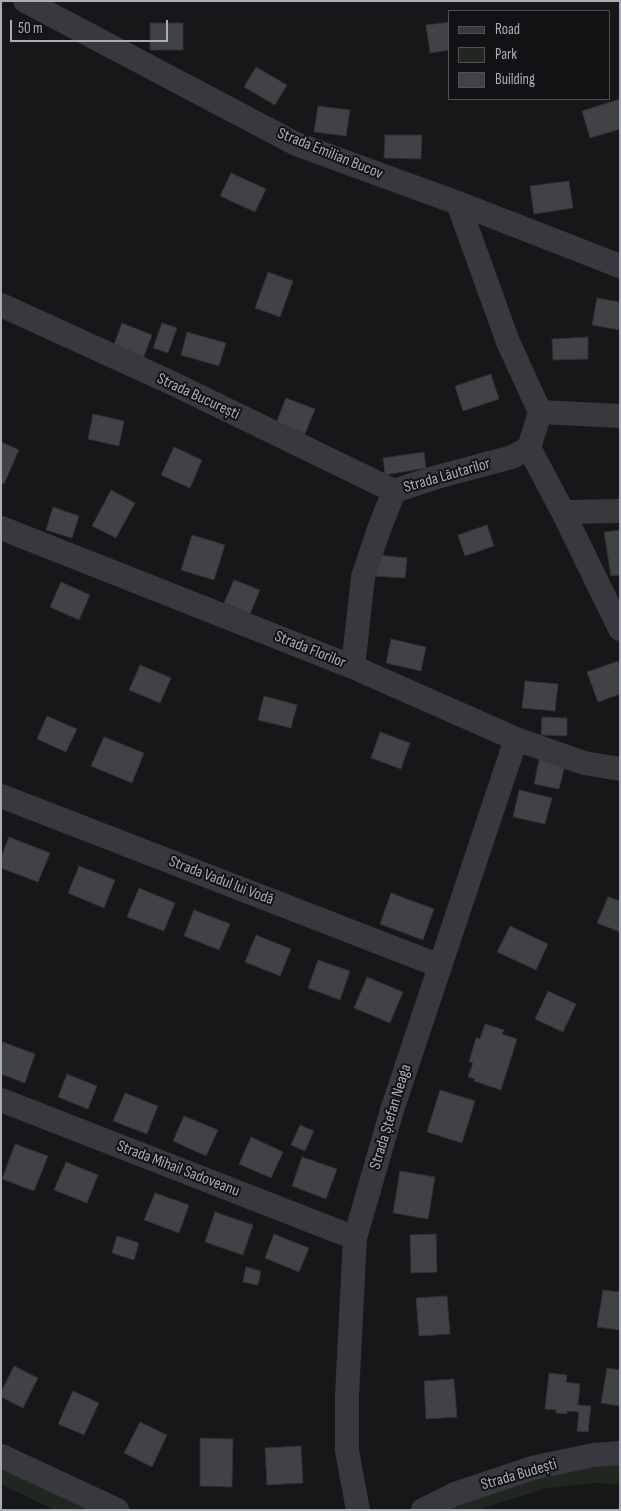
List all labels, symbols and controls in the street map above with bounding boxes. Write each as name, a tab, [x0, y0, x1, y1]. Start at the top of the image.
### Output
scale bar	[12, 10, 170, 42]
legend	[448, 10, 611, 100]
text: 50 m	[18, 19, 43, 38]
text: Road	[495, 20, 520, 39]
text: Park	[495, 45, 517, 64]
text: Building	[495, 70, 535, 89]
street label: Strada Emilian Bucov	[274, 124, 386, 184]
street label: Strada București	[154, 370, 242, 424]
street label: Strada Lăutarilor	[402, 454, 492, 498]
street label: Strada Florilor	[272, 627, 348, 673]
street label: Strada Vadul lui Vodă	[166, 852, 276, 910]
street label: Strada Ștefan Neaga	[366, 1062, 416, 1172]
street label: Strada Mihail Sadoveanu	[114, 1137, 242, 1201]
street label: Strada Budești	[479, 1455, 559, 1495]

